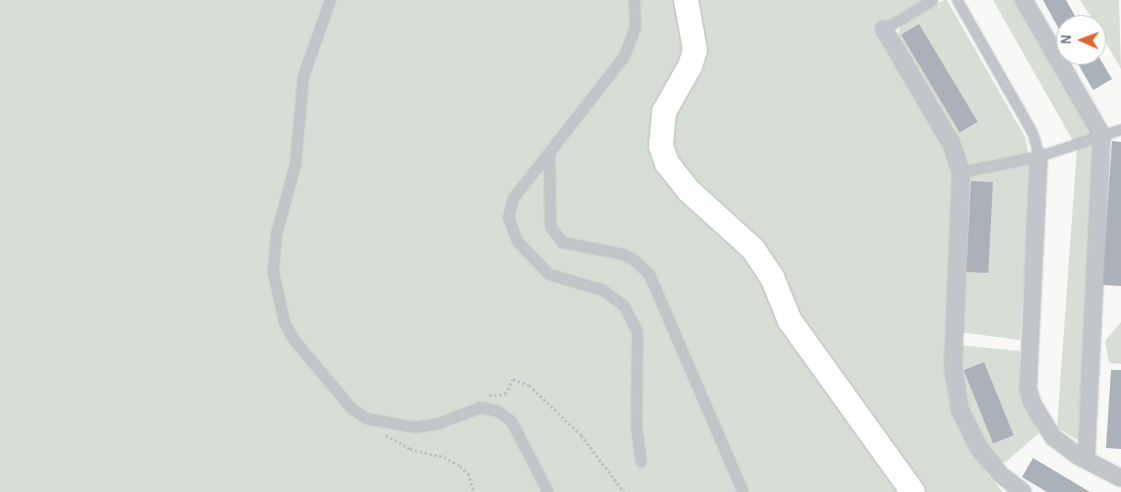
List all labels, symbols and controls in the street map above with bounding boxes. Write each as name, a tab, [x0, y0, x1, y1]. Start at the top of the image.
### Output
north arrow	[1056, 15, 1106, 65]
text: N	[1060, 34, 1074, 45]

